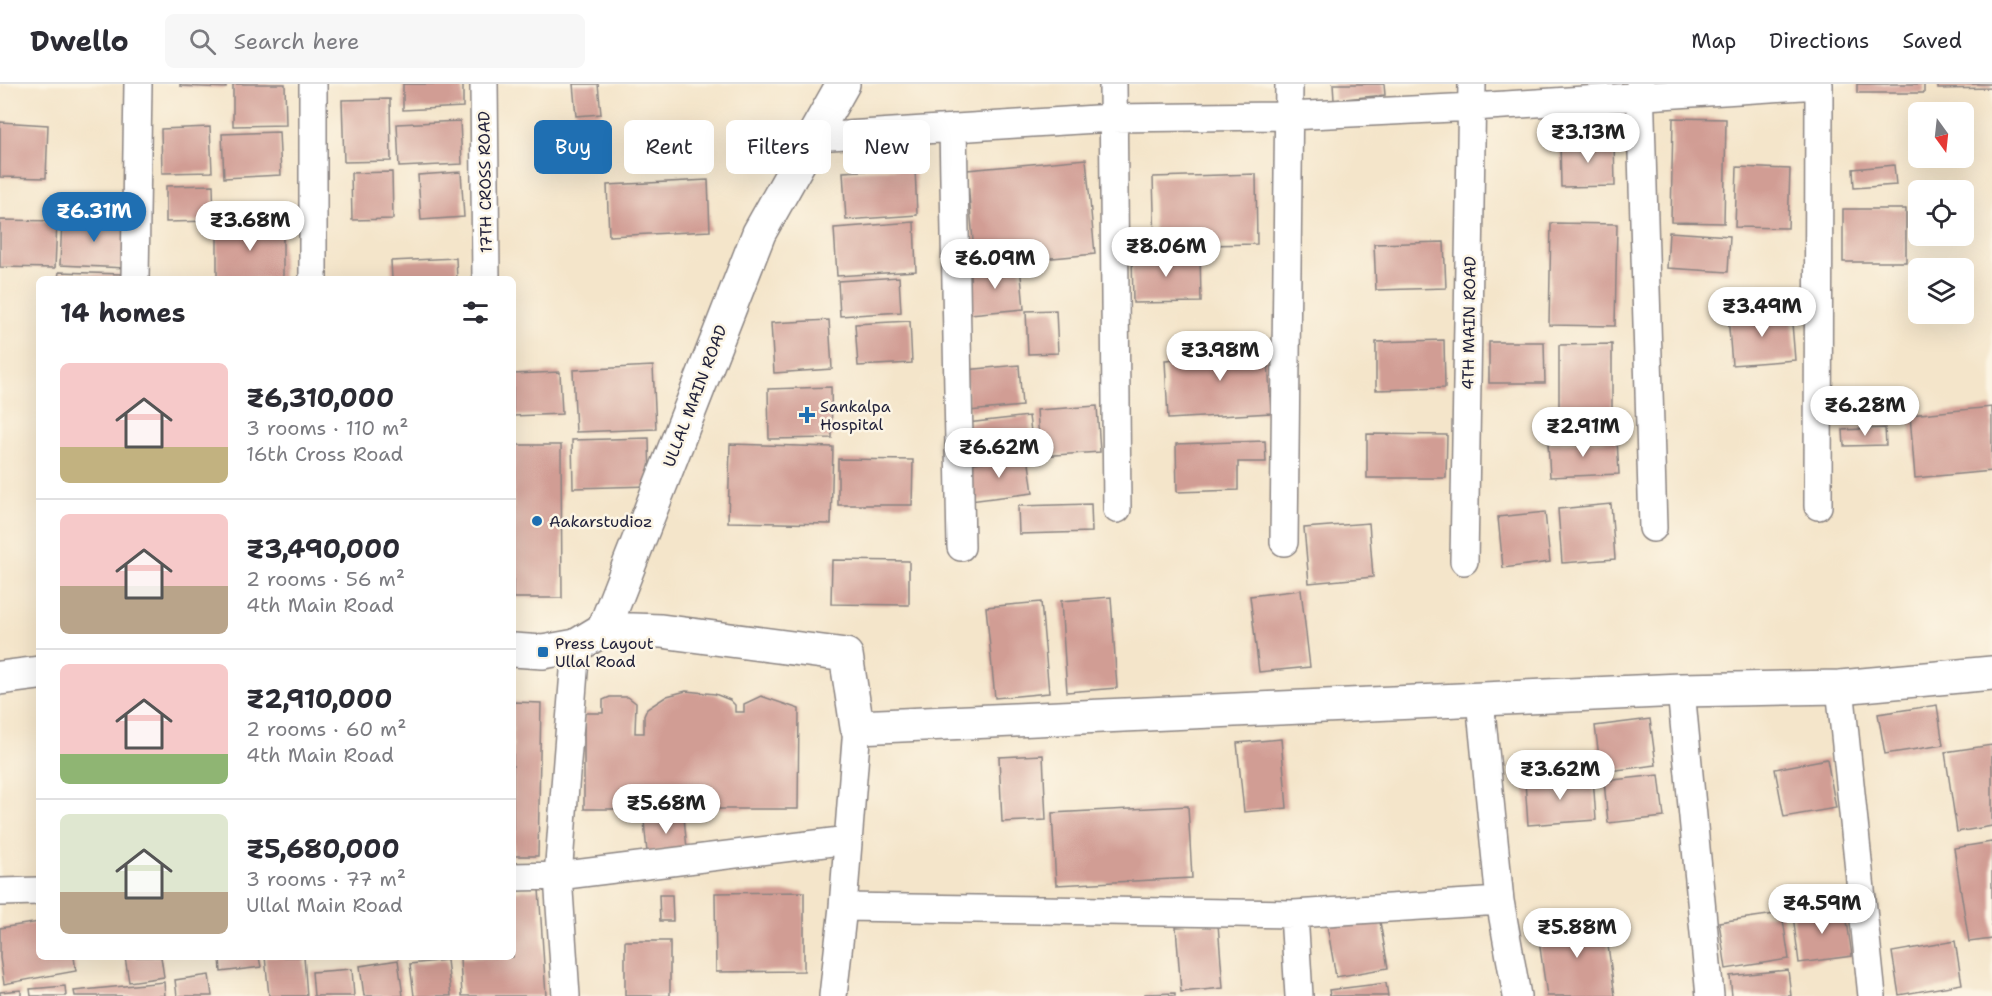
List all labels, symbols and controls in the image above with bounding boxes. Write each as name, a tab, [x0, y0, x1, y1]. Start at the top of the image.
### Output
search box	[165, 14, 585, 68]
text: Dwello	[30, 22, 129, 60]
icon: search	[186, 25, 219, 58]
text: Search here	[234, 27, 360, 56]
text: Map	[1691, 27, 1736, 55]
text: Directions	[1769, 27, 1869, 55]
text: Saved	[1902, 27, 1962, 55]
north arrow	[1908, 102, 1974, 168]
map controls	[1908, 102, 1974, 324]
street label: 17TH CROSS ROAD	[473, 111, 497, 253]
pin: ₹3.13M	[1539, 113, 1637, 164]
text: ₹3.13M	[1551, 119, 1625, 145]
chip: Buy	[534, 120, 612, 174]
chip: Rent	[624, 120, 714, 174]
chip: Filters	[726, 120, 831, 174]
chip: New	[843, 120, 930, 174]
button: locate	[1908, 180, 1974, 246]
pin: ₹6.31M	[45, 192, 143, 243]
text: ₹6.31M	[56, 198, 132, 224]
pin: ₹3.68M	[201, 201, 299, 252]
text: ₹3.68M	[209, 207, 291, 233]
pin: ₹8.06M	[1117, 227, 1215, 278]
text: ₹8.06M	[1126, 233, 1206, 259]
pin: ₹6.09M	[946, 239, 1044, 290]
text: ₹6.09M	[954, 245, 1036, 271]
street label: 4TH MAIN ROAD	[1457, 256, 1481, 390]
button: layers	[1908, 258, 1974, 324]
pin: ₹3.49M	[1713, 287, 1811, 338]
text: ₹3.49M	[1722, 293, 1802, 319]
text: 14 homes	[60, 295, 186, 330]
icon: filters	[459, 296, 492, 329]
street label: ULLAL MAIN ROAD	[658, 322, 732, 470]
pin: ₹3.98M	[1171, 331, 1269, 382]
text: ₹3.98M	[1180, 337, 1260, 363]
text: ₹6,310,000	[246, 380, 394, 415]
pin: ₹6.28M	[1816, 386, 1914, 437]
icon: home	[108, 387, 180, 459]
text: ₹6.28M	[1824, 392, 1906, 418]
place label: Sankalpa Hospital	[820, 396, 891, 435]
marker: Sankalpa Hospital	[798, 406, 816, 424]
pin: ₹2.91M	[1534, 407, 1632, 458]
text: ₹2.91M	[1546, 413, 1620, 439]
text: 3 rooms · 110 m²	[246, 415, 409, 441]
pin: ₹6.62M	[950, 428, 1048, 479]
text: ₹6.62M	[959, 434, 1039, 460]
text: 16th Cross Road	[246, 441, 403, 467]
place label: Aakarstudioz	[549, 511, 653, 532]
marker: Aakarstudioz	[530, 514, 544, 528]
text: ₹3,490,000	[246, 531, 400, 566]
icon: home	[108, 538, 180, 610]
text: 2 rooms · 56 m²	[246, 566, 405, 592]
text: 4th Main Road	[246, 592, 394, 618]
place label: Press Layout Ullal Road	[555, 633, 654, 672]
marker: Press Layout Ullal Road	[536, 645, 550, 659]
text: ₹2,910,000	[246, 681, 392, 716]
icon: home	[108, 688, 180, 760]
text: 2 rooms · 60 m²	[246, 716, 406, 742]
text: 4th Main Road	[246, 742, 394, 768]
pin: ₹3.62M	[1511, 750, 1609, 801]
text: ₹3.62M	[1520, 756, 1600, 782]
pin: ₹5.68M	[617, 784, 715, 835]
text: ₹5.68M	[626, 790, 706, 816]
text: ₹5,680,000	[246, 831, 400, 866]
icon: home	[108, 838, 180, 910]
text: 3 rooms · 77 m²	[246, 866, 406, 892]
pin: ₹4.59M	[1773, 884, 1871, 935]
text: ₹4.59M	[1782, 890, 1862, 916]
text: Ullal Main Road	[246, 892, 403, 918]
pin: ₹5.88M	[1528, 908, 1626, 959]
text: ₹5.88M	[1537, 914, 1617, 940]

